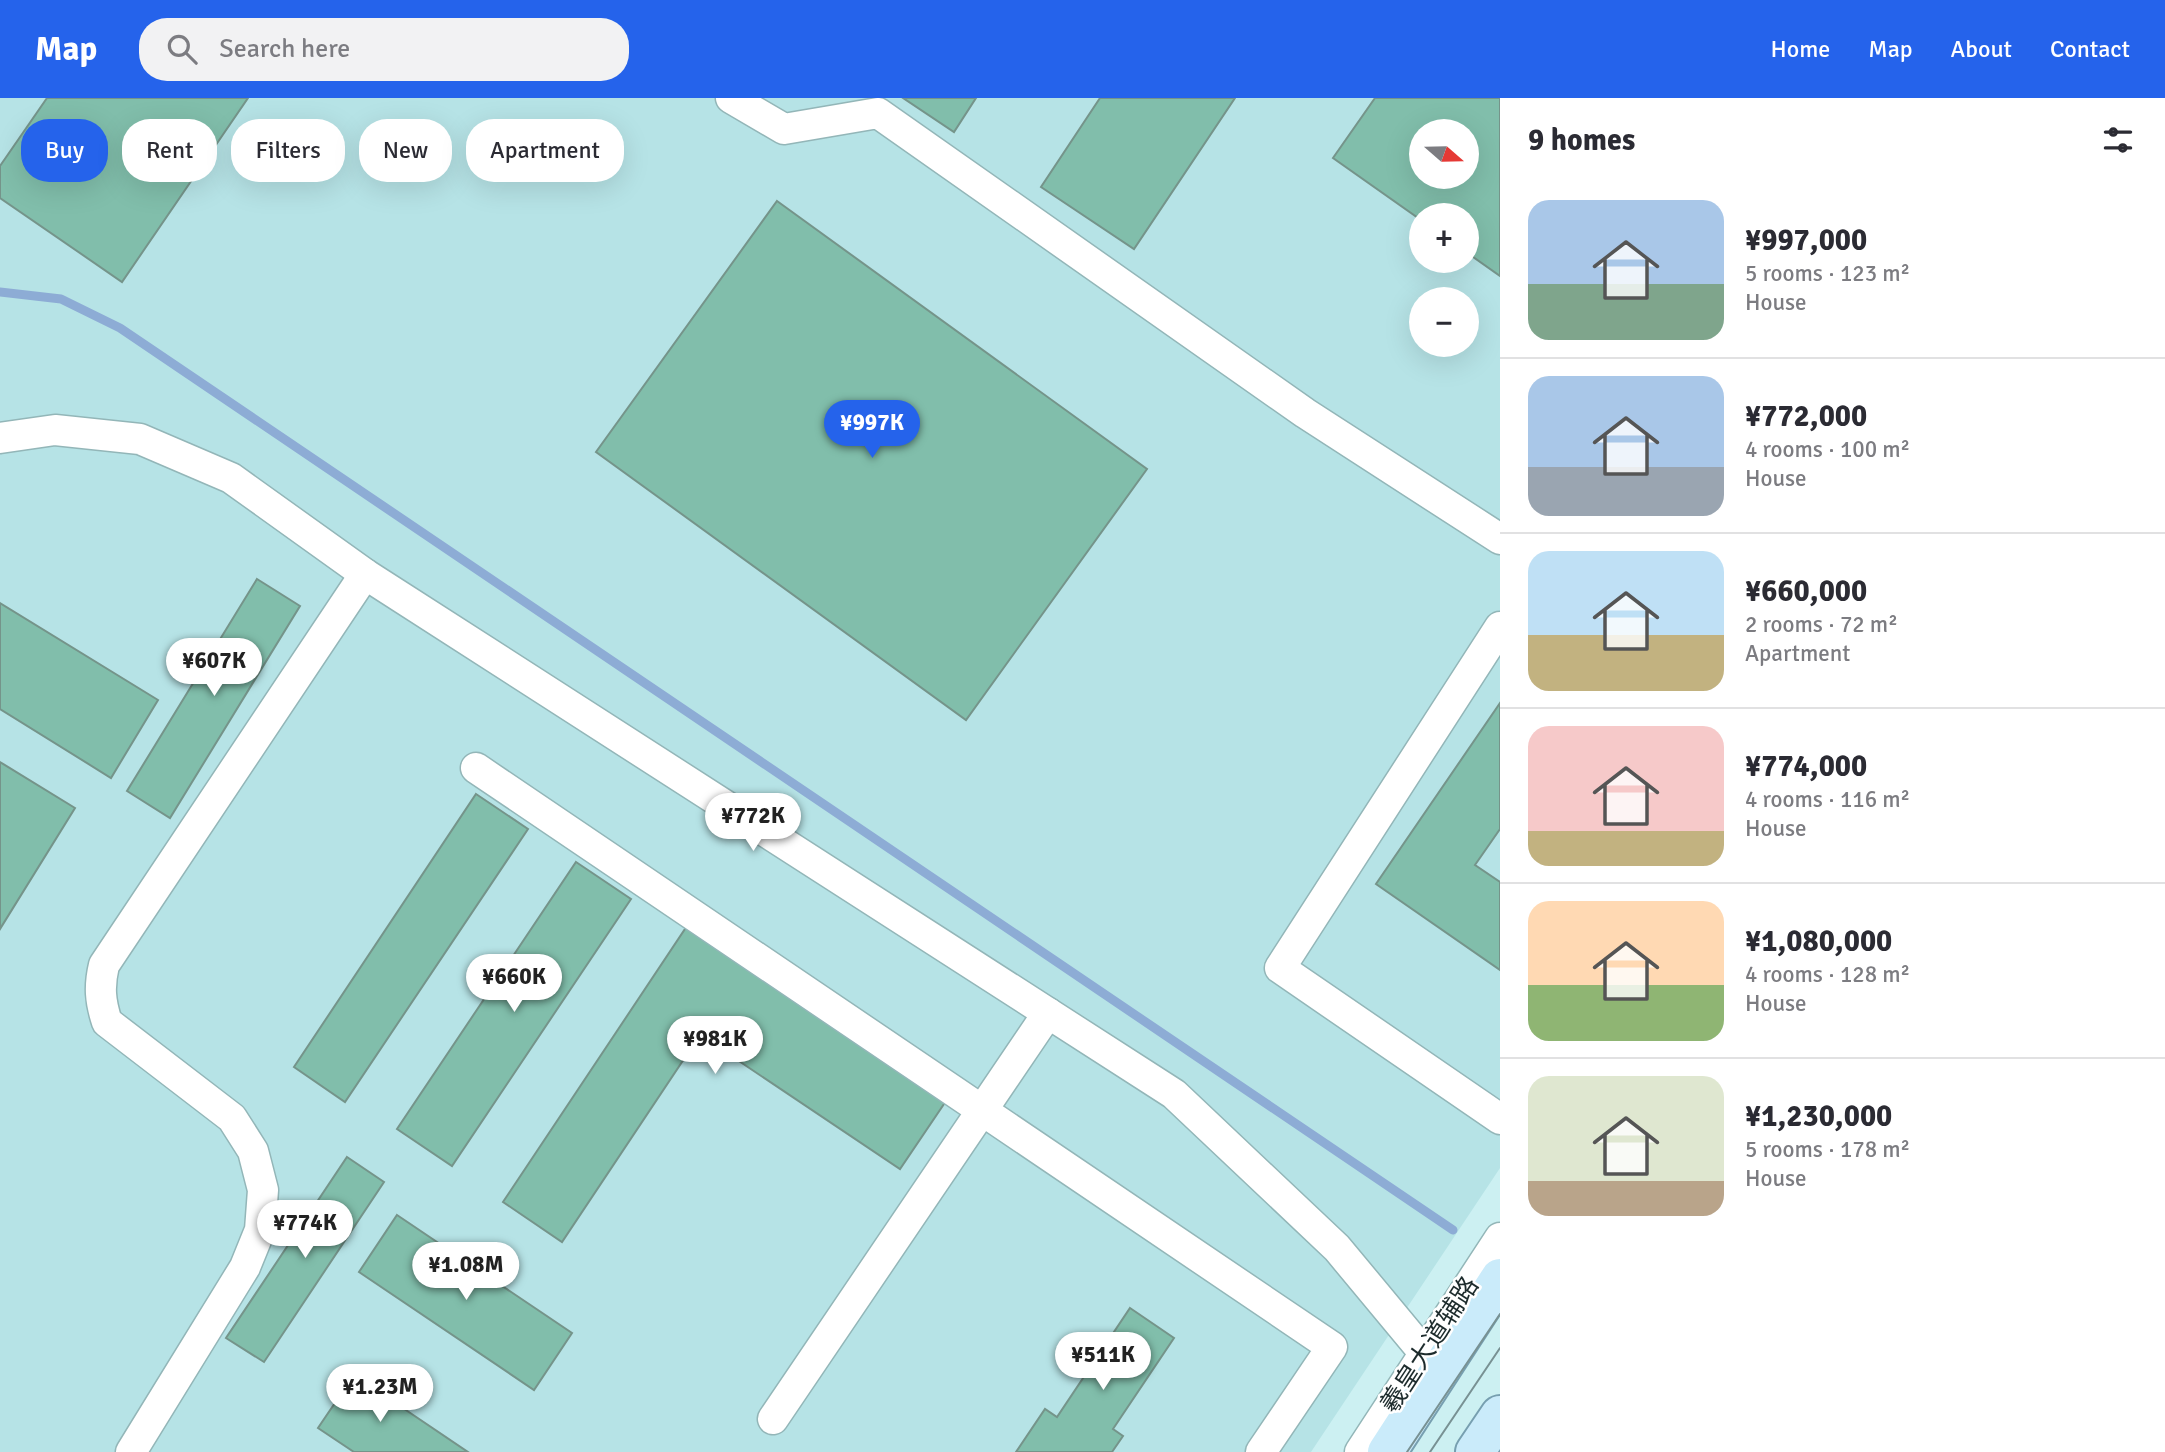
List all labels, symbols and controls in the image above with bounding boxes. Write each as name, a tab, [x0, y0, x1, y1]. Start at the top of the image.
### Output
search box	[139, 18, 629, 81]
text: Map	[35, 29, 97, 70]
icon: search	[163, 30, 201, 68]
text: Search here	[219, 33, 350, 65]
text: Home	[1770, 34, 1830, 64]
text: Map	[1868, 34, 1913, 64]
text: About	[1951, 34, 2012, 64]
text: Contact	[2050, 34, 2130, 64]
chip: Buy	[21, 119, 108, 182]
chip: Rent	[122, 119, 217, 182]
chip: Filters	[231, 119, 345, 182]
chip: New	[359, 119, 452, 182]
chip: Apartment	[466, 119, 624, 182]
north arrow	[1409, 119, 1479, 189]
map controls	[1409, 119, 1479, 357]
icon: filters	[2099, 121, 2137, 159]
text: 9 homes	[1528, 122, 1635, 159]
button: +	[1409, 203, 1479, 273]
text: ¥997,000	[1745, 222, 1867, 259]
icon: home	[1584, 228, 1668, 312]
text: 5 rooms · 123 m²	[1745, 259, 1910, 288]
button: −	[1409, 287, 1479, 357]
text: House	[1745, 288, 1807, 317]
text: ¥772,000	[1745, 398, 1867, 435]
pin: ¥997K	[823, 400, 921, 460]
icon: home	[1584, 404, 1668, 488]
text: ¥997K	[840, 408, 904, 437]
text: 4 rooms · 100 m²	[1745, 435, 1910, 464]
text: House	[1745, 464, 1807, 493]
text: ¥660,000	[1745, 573, 1867, 610]
icon: home	[1584, 579, 1668, 663]
text: 2 rooms · 72 m²	[1745, 610, 1898, 639]
pin: ¥607K	[165, 638, 263, 698]
text: Apartment	[1745, 639, 1850, 668]
text: ¥607K	[182, 646, 246, 675]
text: ¥774,000	[1745, 748, 1867, 785]
icon: home	[1584, 754, 1668, 838]
text: 4 rooms · 116 m²	[1745, 785, 1910, 814]
pin: ¥772K	[704, 794, 802, 853]
text: ¥772K	[721, 801, 785, 830]
text: House	[1745, 814, 1807, 843]
text: ¥1,080,000	[1745, 923, 1892, 960]
icon: home	[1584, 929, 1668, 1013]
pin: ¥660K	[465, 954, 563, 1014]
text: 4 rooms · 128 m²	[1745, 960, 1910, 989]
text: ¥660K	[482, 962, 546, 991]
text: House	[1745, 989, 1807, 1018]
pin: ¥981K	[666, 1016, 764, 1076]
text: ¥981K	[683, 1024, 747, 1053]
text: ¥1,230,000	[1745, 1098, 1892, 1135]
icon: home	[1584, 1104, 1668, 1188]
text: 5 rooms · 178 m²	[1745, 1135, 1910, 1164]
text: House	[1745, 1164, 1807, 1193]
pin: ¥774K	[256, 1200, 354, 1260]
text: ¥774K	[273, 1208, 337, 1237]
pin: ¥1.08M	[409, 1242, 523, 1302]
text: ¥1.08M	[428, 1250, 504, 1279]
street label: 羲皇大道辅路	[1374, 1271, 1486, 1419]
pin: ¥511K	[1054, 1332, 1152, 1392]
text: ¥511K	[1071, 1340, 1135, 1369]
pin: ¥1.23M	[323, 1364, 437, 1424]
text: ¥1.23M	[342, 1372, 418, 1401]

